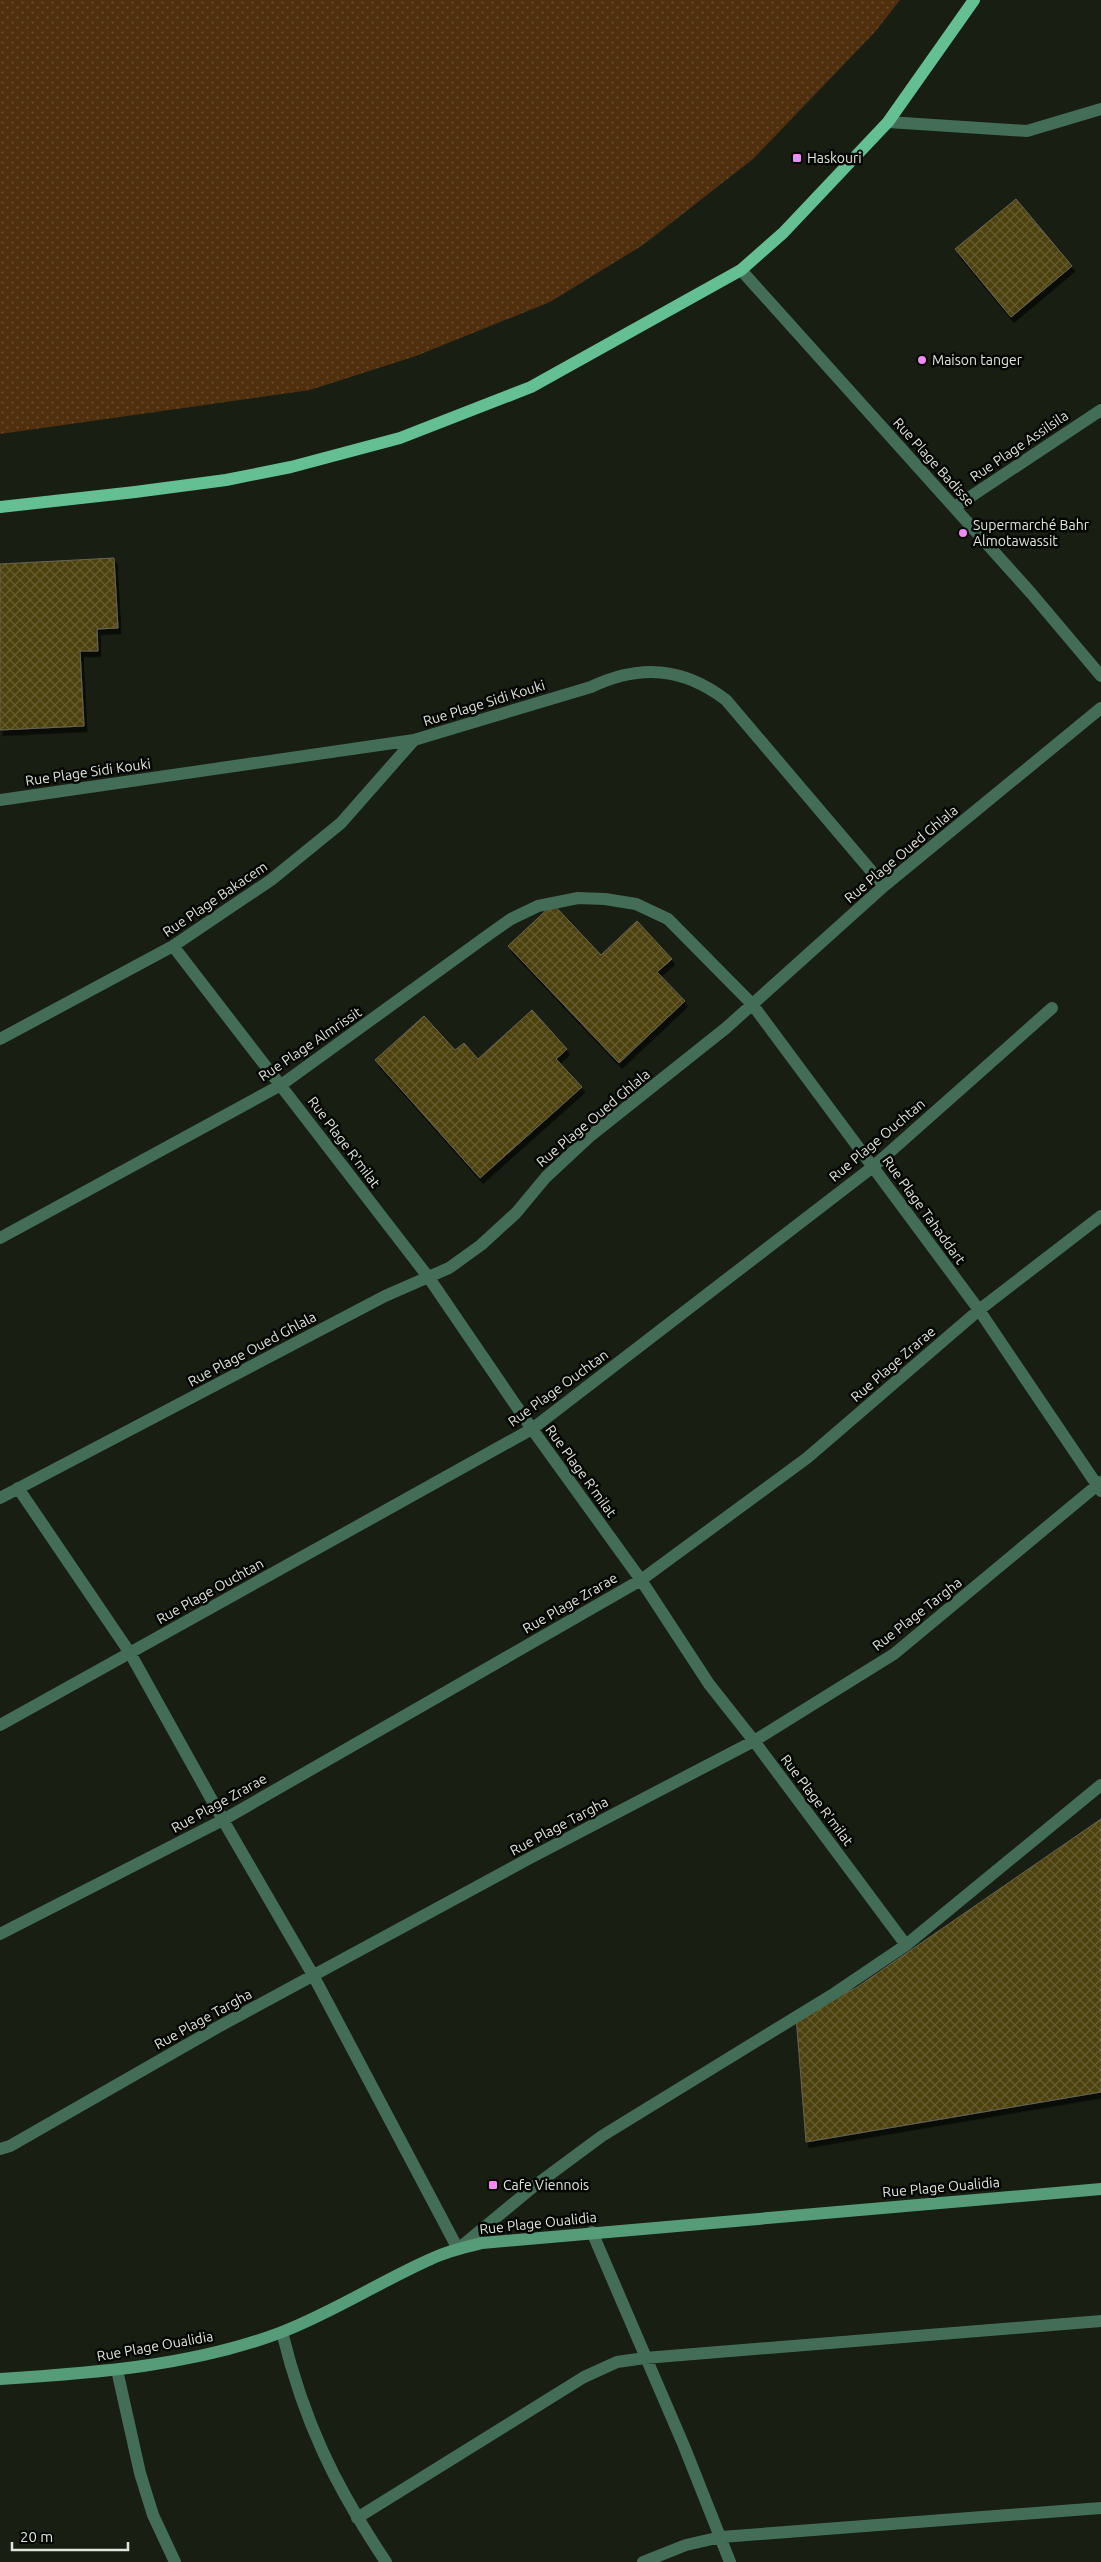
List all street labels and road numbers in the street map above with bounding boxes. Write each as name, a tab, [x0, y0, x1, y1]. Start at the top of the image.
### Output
street label: Rue Plage Assilsila	[967, 407, 1071, 485]
street label: Rue Plage Badisse	[890, 414, 978, 510]
street label: Rue Plage Sidi Kouki	[421, 677, 547, 729]
street label: Rue Plage Sidi Kouki	[24, 755, 152, 789]
street label: Rue Plage Oued Ghlala	[841, 802, 961, 906]
street label: Rue Plage Bakacem	[160, 858, 270, 940]
street label: Rue Plage Almrissit	[256, 1003, 365, 1084]
street label: Rue Plage Oued Ghlala	[533, 1066, 653, 1170]
street label: Rue Plage R'milat	[305, 1093, 384, 1191]
street label: Rue Plage Ouchtan	[826, 1095, 928, 1185]
street label: Rue Plage Tahaddart	[879, 1153, 969, 1268]
street label: Rue Plage Oued Ghlala	[185, 1308, 319, 1390]
street label: Rue Plage Zrarae	[848, 1323, 938, 1405]
street label: Rue Plage Ouchtan	[505, 1346, 611, 1430]
street label: Rue Plage R'milat	[542, 1422, 620, 1521]
street label: Rue Plage Ouchtan	[154, 1555, 266, 1627]
street label: Rue Plage Zrarae	[520, 1569, 620, 1637]
street label: Rue Plage Targha	[869, 1574, 965, 1654]
street label: Rue Plage R'milat	[778, 1751, 857, 1849]
street label: Rue Plage Zrarae	[169, 1770, 269, 1836]
street label: Rue Plage Targha	[507, 1793, 611, 1859]
street label: Rue Plage Targha	[152, 1986, 254, 2052]
street label: Rue Plage Oualidia	[882, 2174, 1000, 2200]
street label: Rue Plage Oualidia	[479, 2209, 597, 2237]
street label: Rue Plage Oualidia	[96, 2328, 214, 2364]

